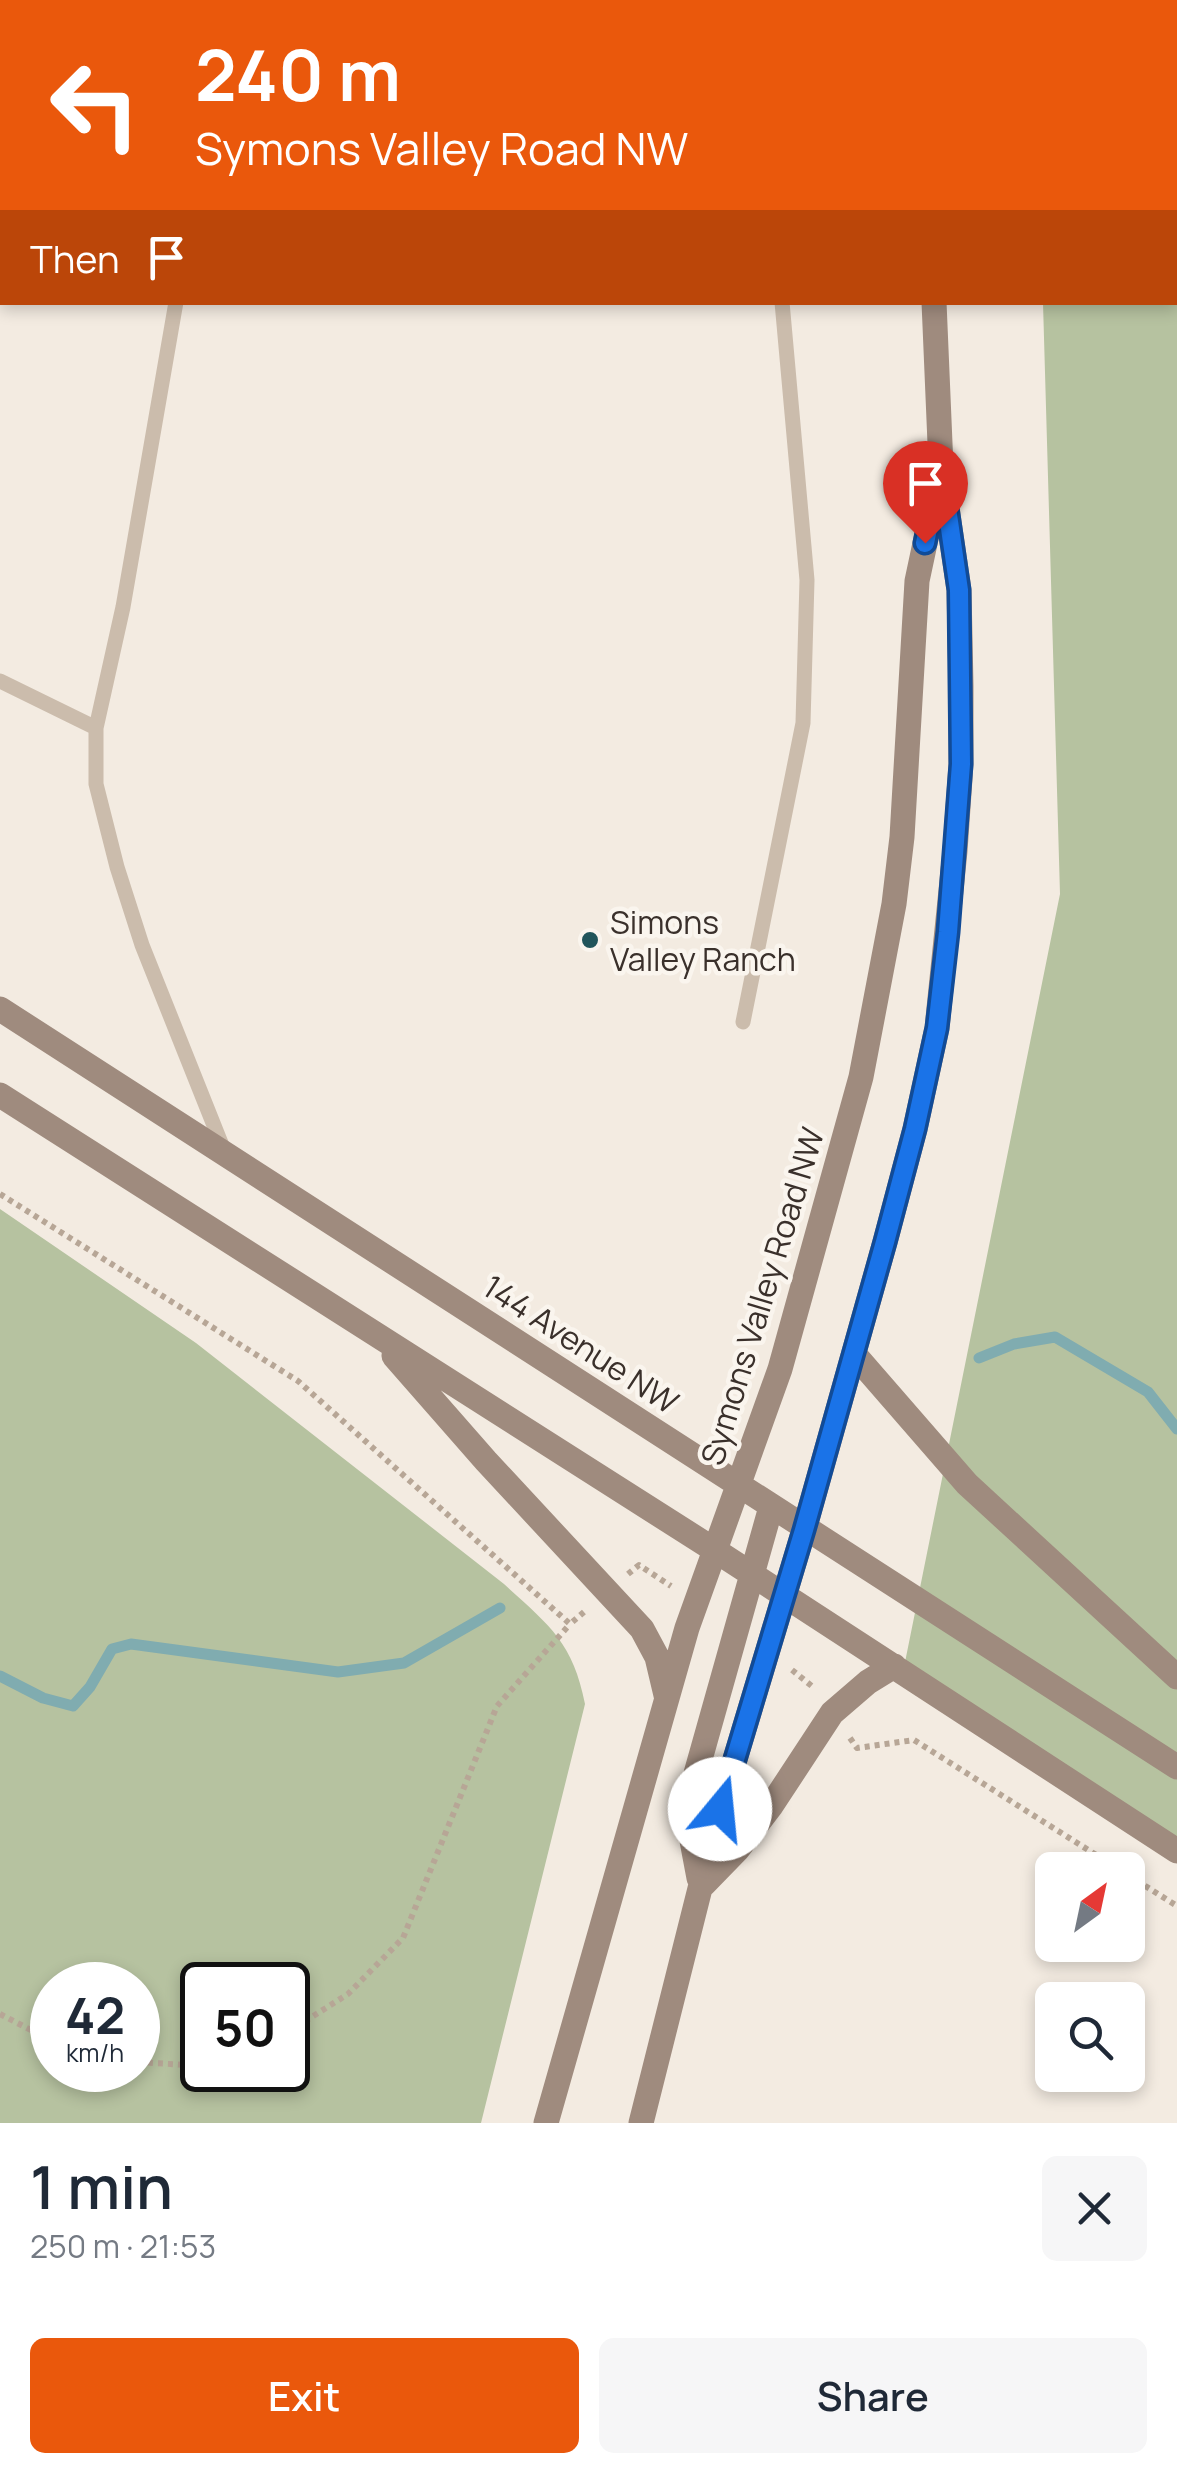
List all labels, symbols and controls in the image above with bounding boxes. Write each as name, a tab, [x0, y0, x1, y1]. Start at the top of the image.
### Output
text: 240 m	[195, 26, 401, 122]
icon: left	[30, 40, 160, 170]
text: Symons Valley Road NW	[195, 117, 688, 179]
icon: arrive	[139, 230, 194, 285]
text: Then	[30, 232, 119, 284]
pin	[883, 441, 968, 544]
icon: arrive	[898, 456, 953, 511]
place label: Simons Valley Ranch	[610, 900, 796, 981]
marker: Simons Valley Ranch	[579, 929, 601, 951]
street label: Symons Valley Road NW	[690, 1122, 834, 1470]
street label: 144 Avenue NW	[475, 1264, 687, 1424]
position arrow	[668, 1757, 772, 1861]
north arrow	[1035, 1852, 1145, 1962]
map controls	[1035, 1852, 1145, 2092]
speed limit sign: 50	[180, 1962, 310, 2092]
text: 42	[65, 1981, 125, 2049]
button: search	[1035, 1982, 1145, 2092]
text: km/h	[66, 2035, 124, 2070]
text: 1 min	[30, 2145, 173, 2227]
button: close	[1042, 2156, 1147, 2261]
text: 250 m · 21:53	[30, 2224, 216, 2268]
button: Exit	[30, 2338, 579, 2453]
button: Share	[599, 2338, 1147, 2453]

